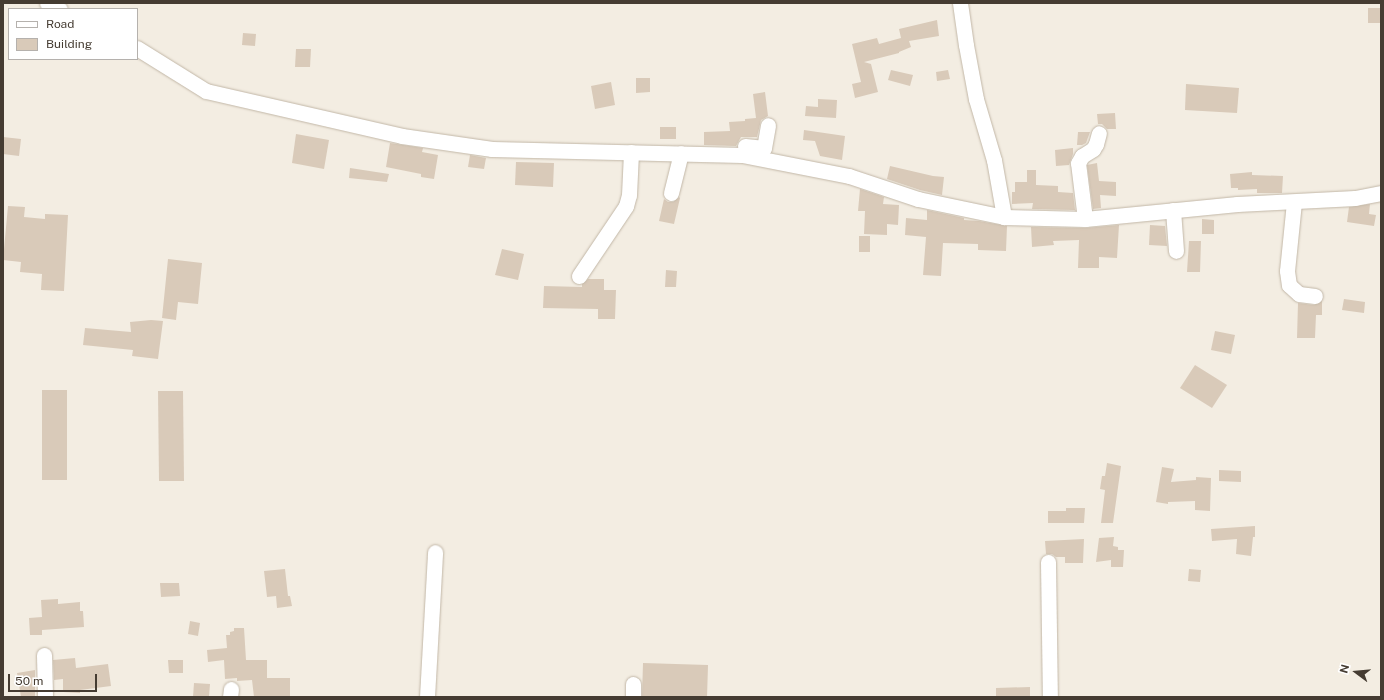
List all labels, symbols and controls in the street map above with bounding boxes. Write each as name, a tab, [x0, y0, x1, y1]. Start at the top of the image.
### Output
legend	[8, 8, 138, 60]
text: Road	[46, 17, 74, 31]
text: Building	[46, 37, 92, 51]
north arrow	[1336, 652, 1376, 692]
text: N	[1338, 663, 1351, 674]
scale bar	[10, 666, 99, 692]
text: 50 m	[15, 674, 43, 688]

